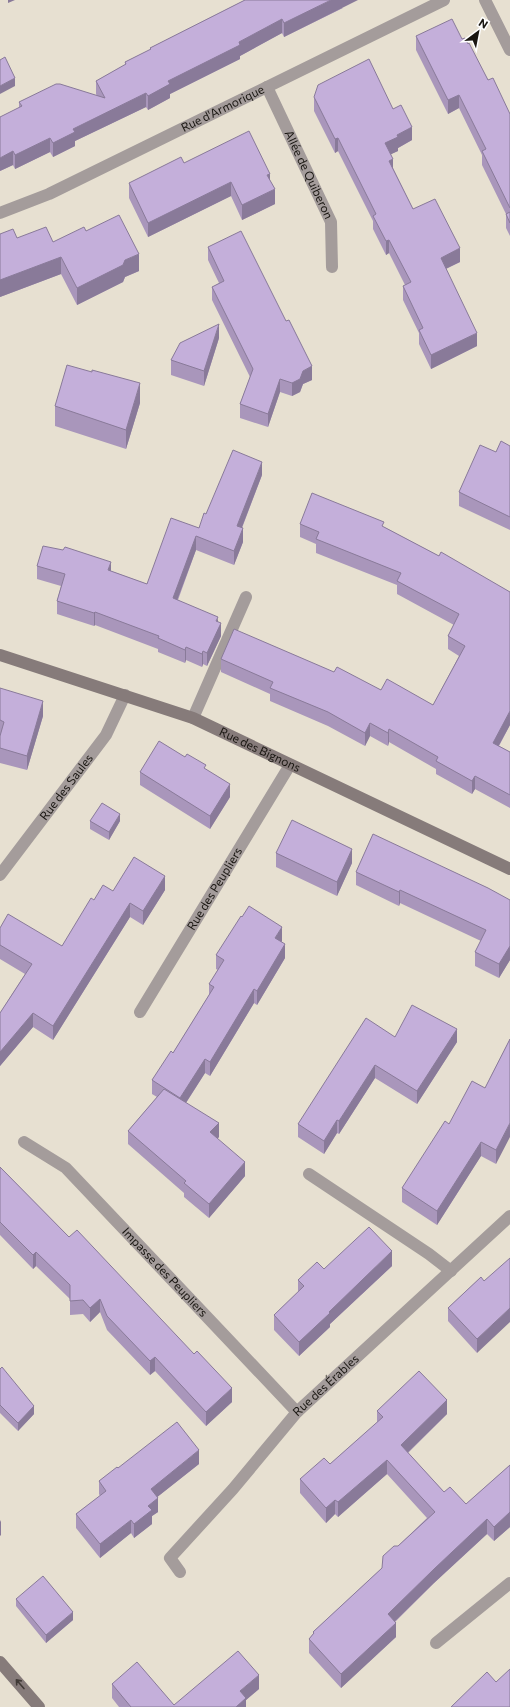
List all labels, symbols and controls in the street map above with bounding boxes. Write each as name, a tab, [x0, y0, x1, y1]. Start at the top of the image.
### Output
north arrow	[458, 12, 498, 52]
text: N	[477, 15, 491, 31]
street label: Rue d'Armorique	[178, 82, 266, 134]
street label: Allée de Quiberon	[282, 128, 336, 221]
street label: Rue des Bignons	[217, 724, 303, 774]
street label: Rue des Saules	[36, 751, 95, 823]
street label: Rue des Peupliers	[183, 844, 244, 932]
street label: Impasse des Peupliers	[120, 1224, 211, 1319]
street label: Rue des Érables	[289, 1351, 361, 1418]
one-way arrow	[15, 1679, 24, 1690]

